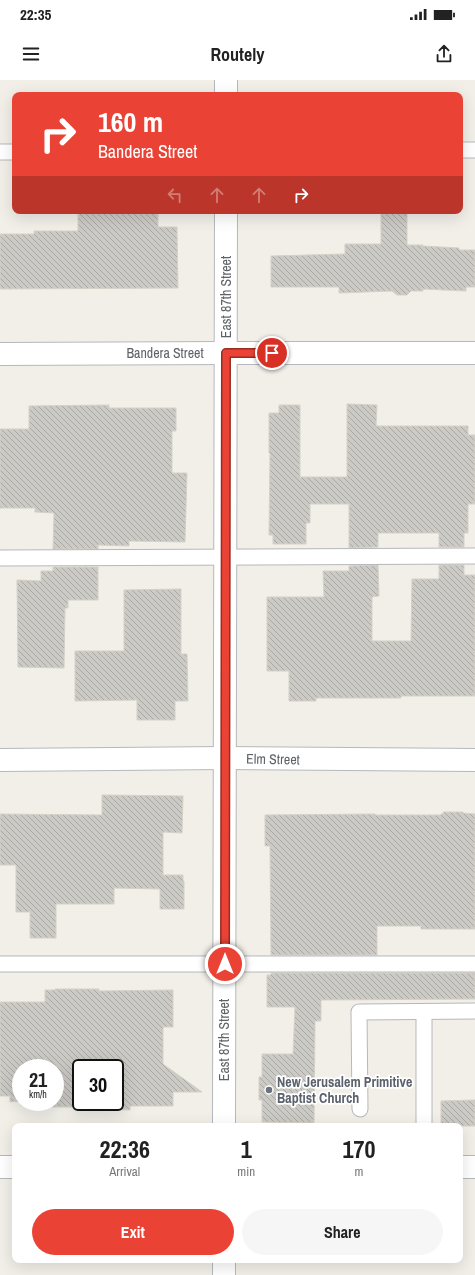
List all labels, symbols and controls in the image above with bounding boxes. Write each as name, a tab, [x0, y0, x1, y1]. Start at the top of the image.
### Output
text: 22:35	[20, 4, 51, 25]
text: Routely	[210, 42, 265, 67]
icon: menu	[20, 43, 42, 65]
icon: share	[433, 43, 455, 65]
text: 160 m	[98, 103, 163, 141]
icon: right	[32, 108, 84, 160]
text: Bandera Street	[98, 139, 197, 164]
icon: left	[164, 184, 186, 206]
icon: ahead	[206, 184, 228, 206]
icon: ahead	[248, 184, 270, 206]
icon: right	[290, 184, 312, 206]
street label: East 87th Street	[217, 256, 235, 338]
pin	[255, 336, 289, 370]
icon: arrive	[261, 342, 283, 364]
street label: Bandera Street	[126, 344, 204, 362]
street label: Elm Street	[246, 750, 300, 768]
position arrow	[204, 943, 246, 985]
street label: East 87th Street	[215, 999, 233, 1081]
speed limit sign: 30	[72, 1059, 124, 1111]
text: 21	[29, 1066, 47, 1093]
place label: New Jerusalem Primitive Baptist Church	[277, 1073, 412, 1107]
marker: New Jerusalem Primitive Baptist Church	[264, 1085, 274, 1095]
text: km/h	[29, 1088, 47, 1101]
text: 22:36	[100, 1133, 150, 1165]
text: 1	[241, 1133, 252, 1165]
text: 170	[343, 1133, 375, 1165]
text: Arrival	[109, 1163, 140, 1180]
text: min	[237, 1163, 255, 1180]
text: m	[355, 1163, 363, 1180]
button: Exit	[32, 1209, 234, 1255]
button: Share	[242, 1209, 443, 1255]

